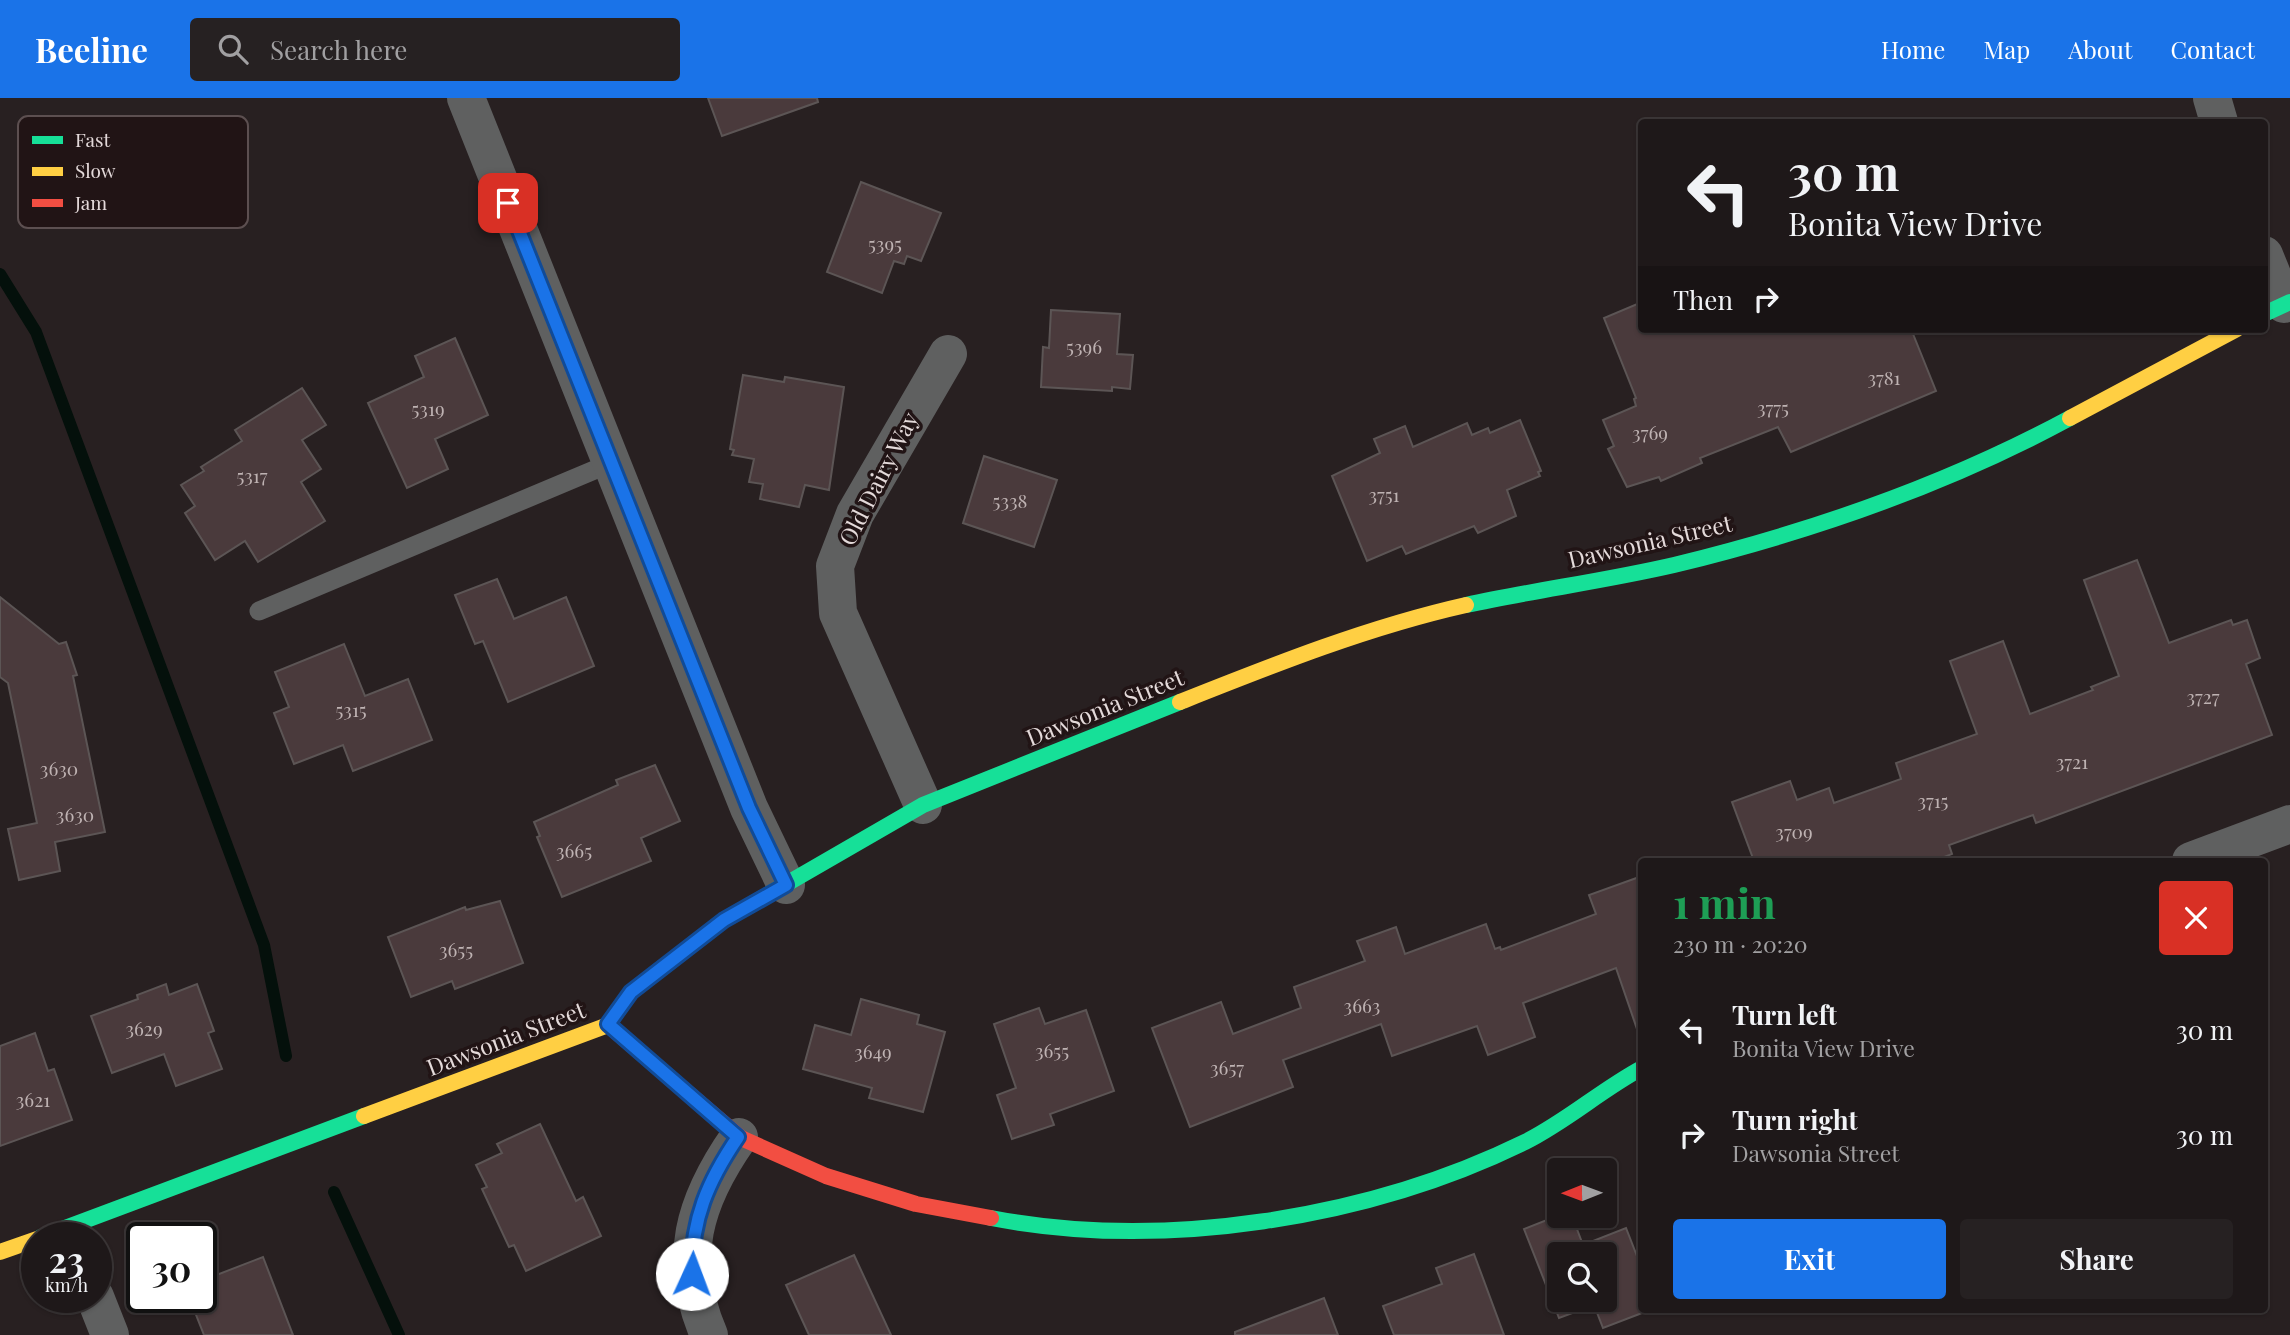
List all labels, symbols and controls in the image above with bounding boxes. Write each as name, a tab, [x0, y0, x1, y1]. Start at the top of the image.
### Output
search box	[190, 18, 680, 81]
text: Beeline	[35, 27, 148, 71]
icon: search	[214, 30, 252, 68]
text: Search here	[270, 32, 407, 67]
text: Home	[1881, 33, 1945, 65]
text: Map	[1983, 33, 2030, 65]
text: About	[2068, 33, 2132, 65]
text: Contact	[2170, 33, 2255, 65]
legend	[18, 116, 248, 228]
text: Fast	[75, 126, 111, 152]
text: 30 m	[1788, 138, 1899, 203]
icon: left	[1673, 147, 1764, 238]
text: Slow	[75, 157, 116, 183]
pin	[478, 173, 538, 233]
icon: arrive	[489, 184, 527, 222]
text: Jam	[74, 189, 107, 215]
text: Bonita View Drive	[1788, 201, 2043, 244]
house number: 5395	[868, 230, 902, 256]
icon: right	[1747, 280, 1785, 318]
text: Then	[1673, 282, 1733, 317]
house number: 5396	[1066, 333, 1102, 359]
house number: 3781	[1867, 364, 1901, 390]
house number: 3775	[1757, 394, 1789, 420]
house number: 5319	[411, 395, 445, 421]
street label: Old Dairy Way	[831, 406, 925, 550]
house number: 3769	[1632, 419, 1668, 445]
house number: 5317	[236, 462, 268, 488]
house number: 3751	[1368, 481, 1400, 507]
house number: 5338	[993, 487, 1027, 513]
street label: Dawsonia Street	[1565, 506, 1736, 574]
street label: Dawsonia Street	[1021, 661, 1189, 752]
house number: 3727	[2186, 683, 2220, 709]
house number: 5315	[335, 696, 367, 722]
house number: 3721	[2056, 748, 2088, 774]
house number: 3630	[40, 755, 78, 781]
house number: 3715	[1918, 787, 1949, 813]
house number: 3630	[56, 801, 94, 827]
house number: 3709	[1775, 818, 1813, 844]
house number: 3665	[556, 837, 592, 863]
text: 1 min	[1673, 874, 1776, 930]
button: close	[2159, 881, 2233, 955]
text: 230 m · 20:20	[1673, 928, 1808, 959]
house number: 3655	[439, 936, 473, 962]
house number: 3663	[1344, 992, 1380, 1018]
street label: Dawsonia Street	[422, 993, 590, 1082]
text: Turn left	[1732, 997, 1837, 1032]
icon: left	[1673, 1011, 1711, 1049]
text: 30 m	[2176, 1012, 2233, 1047]
house number: 3629	[125, 1015, 163, 1041]
text: Bonita View Drive	[1732, 1032, 1915, 1063]
house number: 3655	[1035, 1037, 1069, 1063]
house number: 3649	[854, 1038, 892, 1064]
house number: 3657	[1210, 1054, 1244, 1080]
house number: 3621	[16, 1086, 50, 1112]
text: Turn right	[1732, 1102, 1858, 1137]
icon: right	[1673, 1116, 1711, 1154]
text: 30 m	[2176, 1117, 2233, 1152]
text: Dawsonia Street	[1732, 1137, 1899, 1168]
north arrow	[1547, 1158, 1617, 1228]
map controls	[1547, 1158, 1617, 1312]
button: Exit	[1673, 1219, 1946, 1299]
button: Share	[1960, 1219, 2233, 1299]
speed limit sign: 30	[126, 1222, 217, 1313]
text: 23	[49, 1235, 84, 1282]
position arrow	[655, 1237, 729, 1311]
button: search	[1547, 1242, 1617, 1312]
text: km/h	[45, 1273, 88, 1297]

